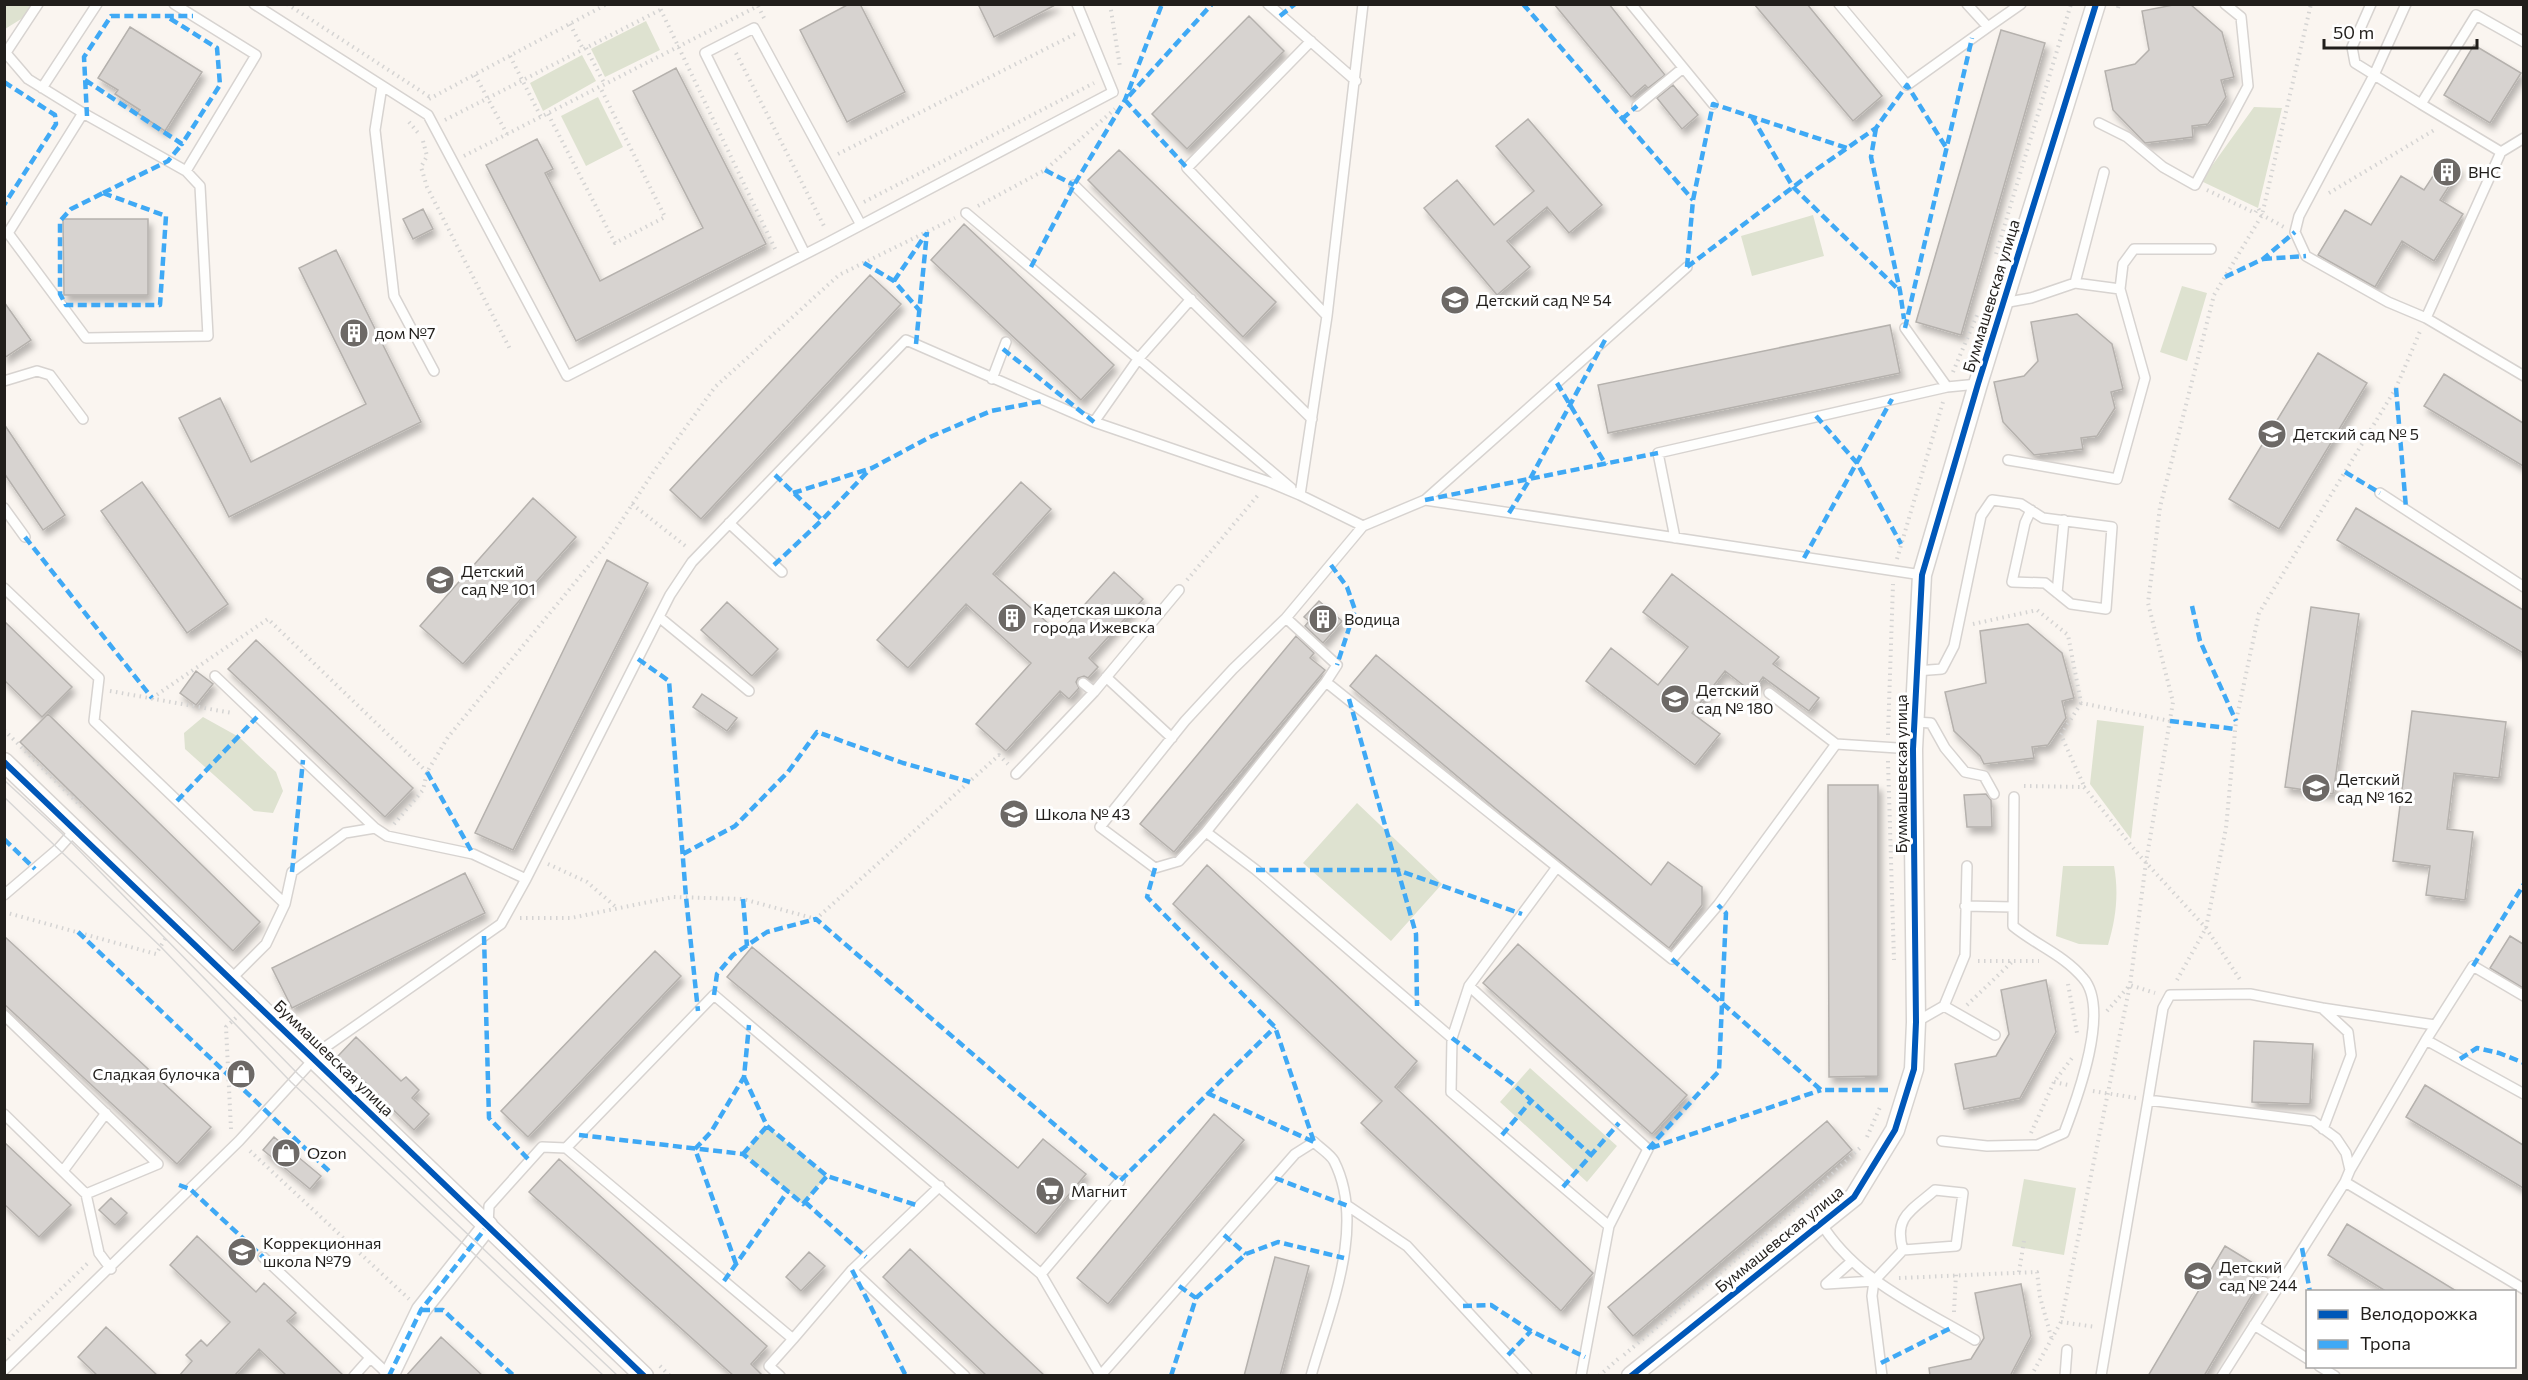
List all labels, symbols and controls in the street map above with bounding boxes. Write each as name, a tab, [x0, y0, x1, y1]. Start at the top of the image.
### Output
scale bar	[2324, 12, 2477, 50]
text: 50 m	[2333, 21, 2374, 43]
building icon: ВНС	[2431, 156, 2463, 188]
place label: ВНС	[2468, 162, 2501, 181]
street label: Буммашевская улица	[1958, 217, 2023, 375]
school or university icon: Детский сад № 54	[1439, 284, 1471, 316]
place label: Детский сад № 54	[1476, 290, 1612, 309]
building icon: дом №7	[338, 317, 370, 349]
place label: дом №7	[375, 323, 436, 342]
school or university icon: Детский сад № 5	[2256, 418, 2288, 450]
place label: Детский сад № 5	[2293, 424, 2419, 443]
place label: Детский сад № 101	[461, 561, 536, 598]
school or university icon: Детский сад № 101	[424, 564, 456, 596]
place label: Кадетская школа города Ижевска	[1033, 599, 1162, 636]
building icon: Кадетская школа города Ижевска	[996, 602, 1028, 634]
building icon: Водица	[1307, 603, 1339, 635]
place label: Водица	[1344, 609, 1400, 628]
place label: Детский сад № 180	[1696, 680, 1773, 717]
school or university icon: Детский сад № 180	[1659, 683, 1691, 715]
street label: Буммашевская улица	[1891, 694, 1910, 854]
place label: Детский сад № 162	[2337, 769, 2413, 806]
school or university icon: Детский сад № 162	[2300, 772, 2332, 804]
school or university icon: Школа № 43	[998, 798, 1030, 830]
place label: Школа № 43	[1035, 804, 1131, 823]
street label: Буммашевская улица	[270, 996, 398, 1120]
shop icon: Сладкая булочка	[225, 1058, 257, 1090]
place label: Сладкая булочка	[92, 1064, 220, 1083]
shop icon: Ozon	[270, 1137, 302, 1169]
place label: Ozon	[307, 1143, 347, 1162]
supermarket icon: Магнит	[1034, 1175, 1066, 1207]
place label: Магнит	[1071, 1181, 1128, 1200]
street label: Буммашевская улица	[1711, 1181, 1847, 1296]
place label: Коррекционная школа №79	[263, 1233, 381, 1270]
school or university icon: Коррекционная школа №79	[226, 1236, 258, 1268]
place label: Детский сад № 244	[2219, 1257, 2298, 1294]
school or university icon: Детский сад № 244	[2182, 1260, 2214, 1292]
legend	[2306, 1290, 2516, 1368]
text: Велодорожка	[2360, 1302, 2478, 1324]
text: Тропа	[2360, 1332, 2411, 1354]

